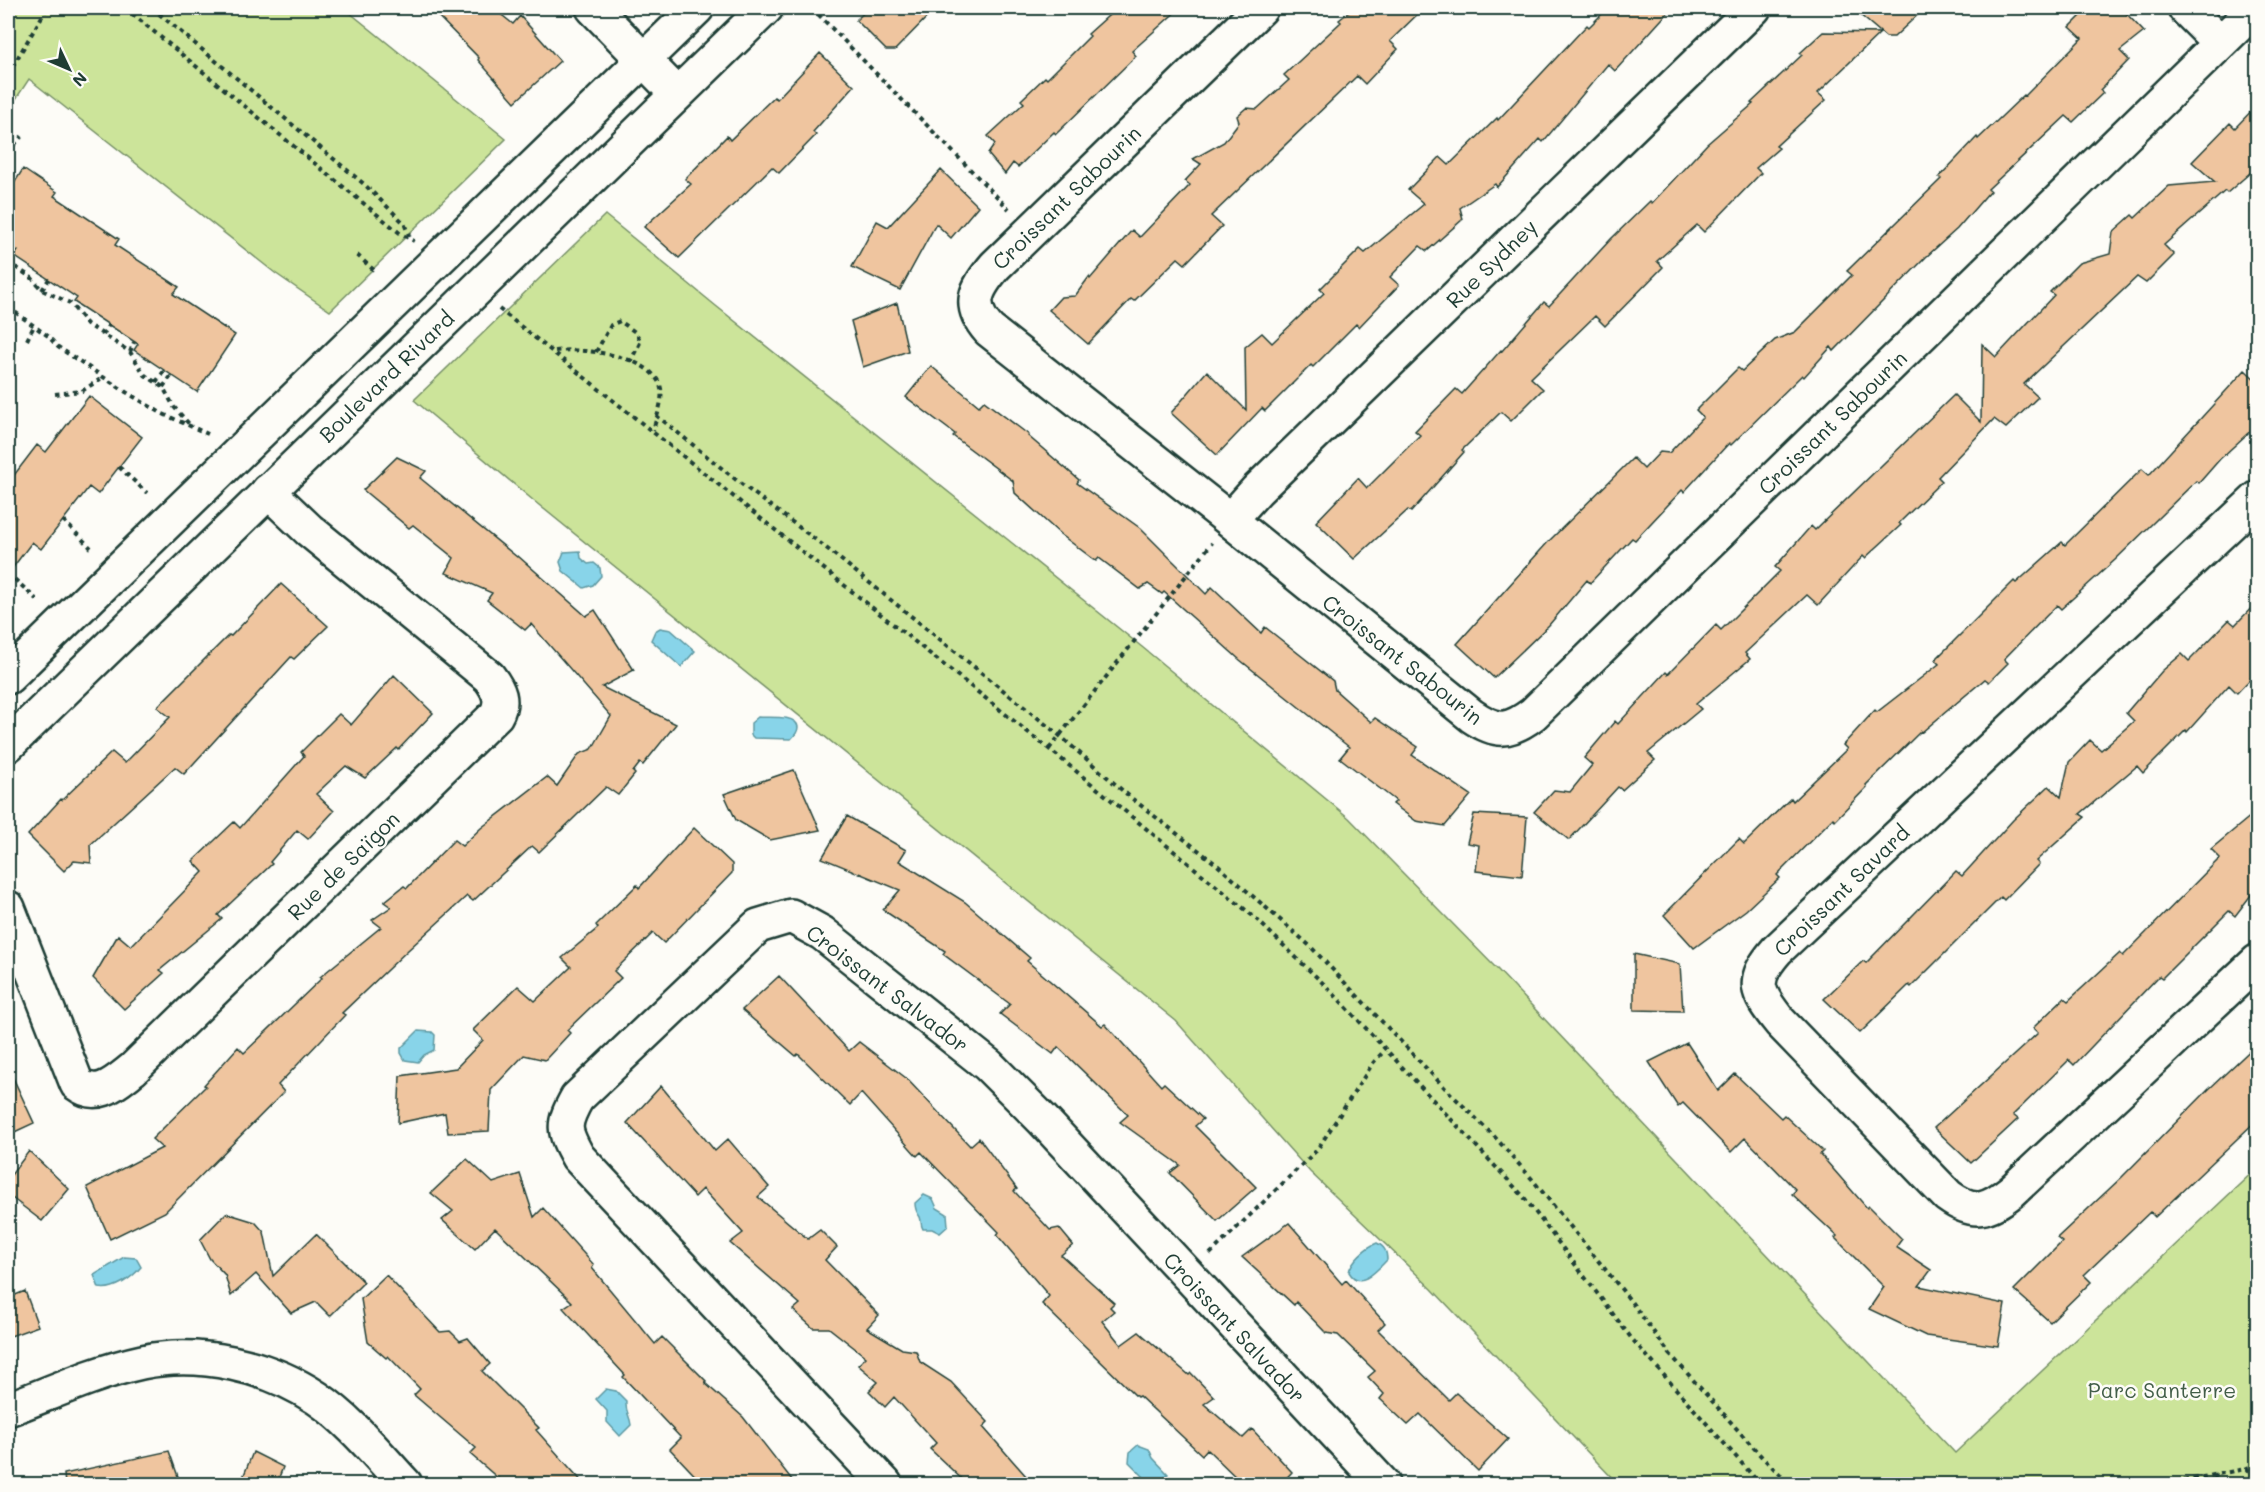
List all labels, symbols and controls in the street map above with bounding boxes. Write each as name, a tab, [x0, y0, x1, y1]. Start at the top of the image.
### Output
north arrow	[39, 39, 99, 99]
text: N	[68, 68, 92, 91]
street label: Croissant Sabourin	[986, 119, 1146, 275]
street label: Rue Sydney	[1440, 213, 1542, 313]
street label: Boulevard Rivard	[313, 304, 459, 448]
street label: Croissant Sabourin	[1752, 344, 1912, 500]
street label: Croissant Sabourin	[1317, 588, 1489, 730]
street label: Rue de Saïgon	[281, 805, 405, 925]
street label: Croissant Savard	[1767, 818, 1915, 962]
street label: Croissant Salvador	[802, 918, 974, 1058]
street label: Croissant Salvador	[1158, 1246, 1312, 1408]
park label: Parc Santerre	[2088, 1376, 2236, 1403]

